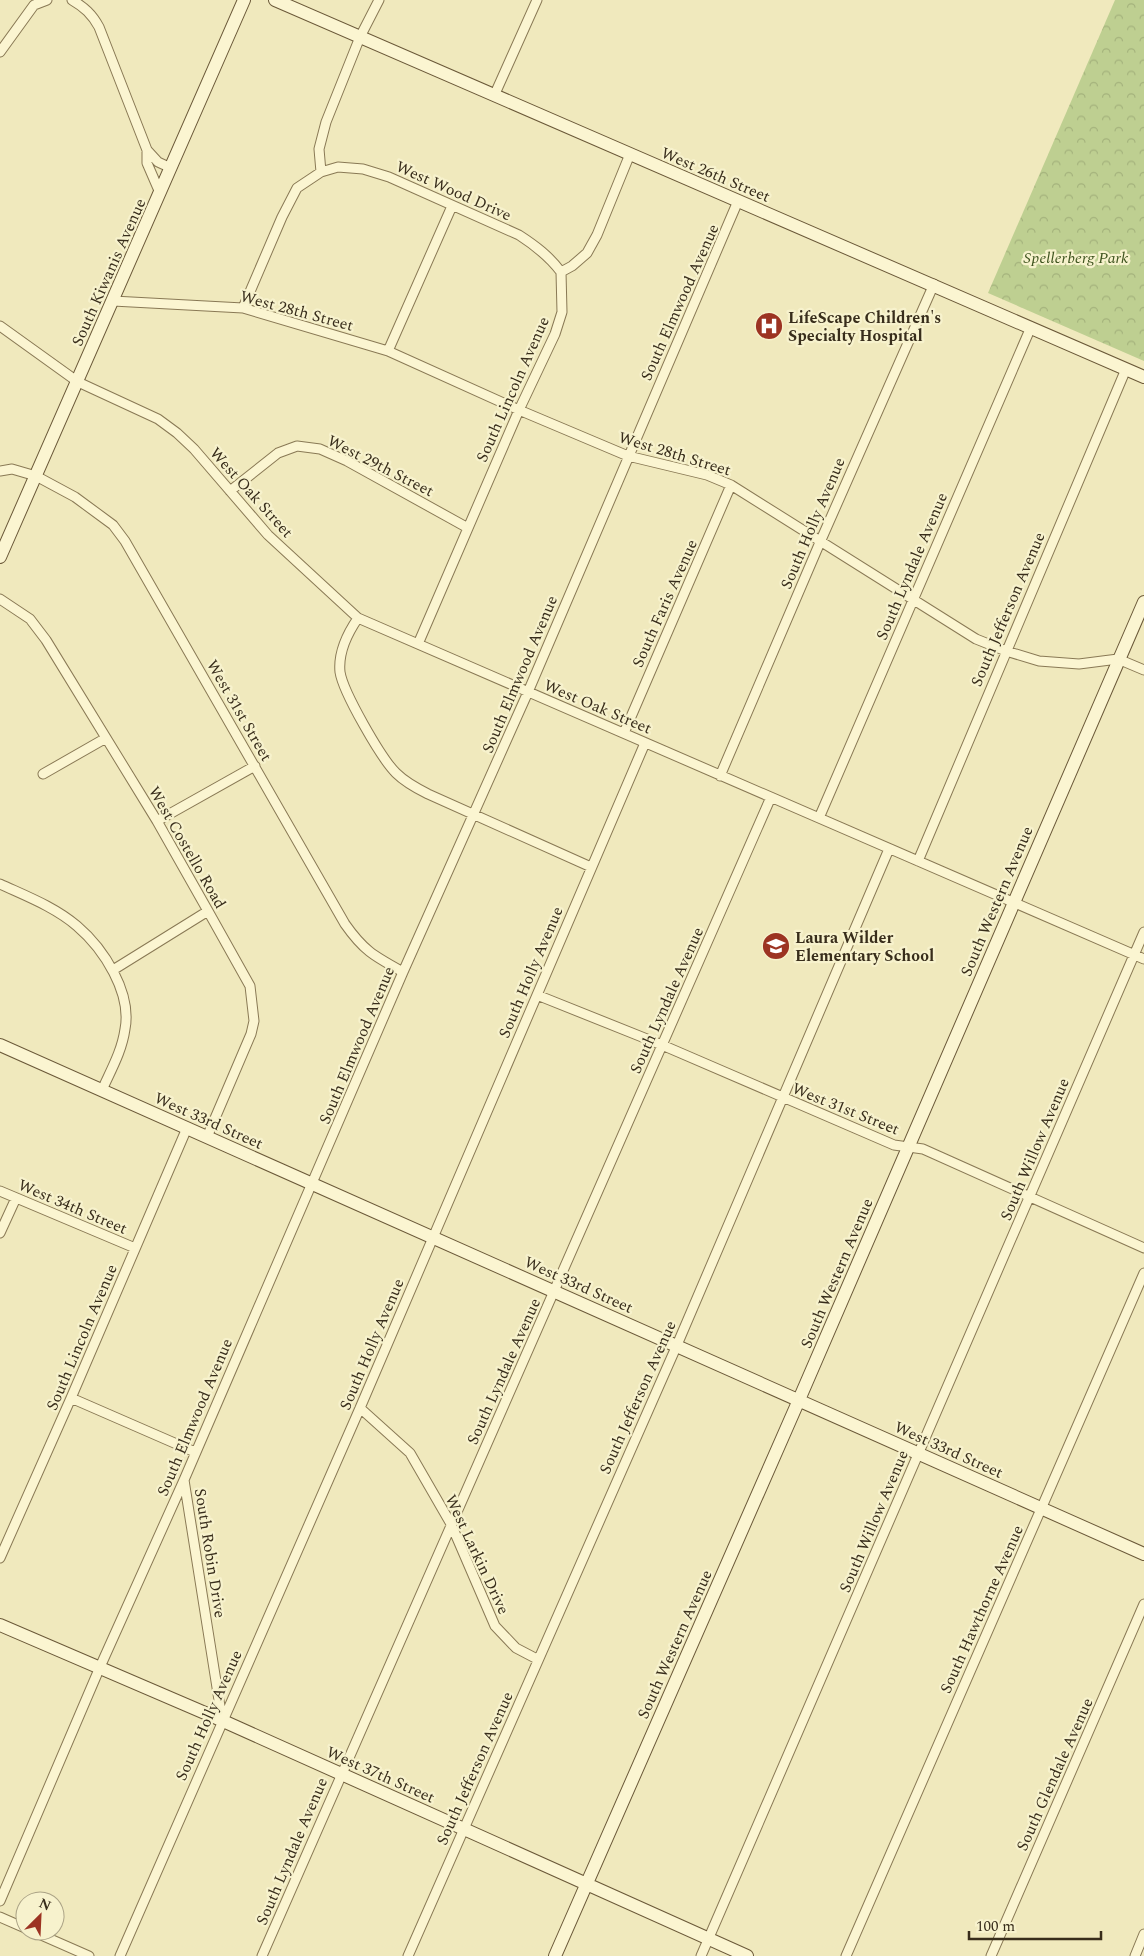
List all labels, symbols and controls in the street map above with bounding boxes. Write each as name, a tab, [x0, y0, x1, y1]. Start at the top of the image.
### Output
street label: West 26th Street	[657, 141, 774, 209]
street label: West Wood Drive	[392, 155, 515, 227]
street label: South Kiwanis Avenue	[65, 195, 152, 350]
street label: South Elmwood Avenue	[634, 220, 725, 385]
park label: Spellerberg Park	[1023, 246, 1129, 270]
street label: West 28th Street	[237, 284, 356, 338]
place label: LifeScape Children's Specialty Hospital	[788, 306, 941, 348]
hospital icon: LifeScape Children's Specialty Hospital	[754, 311, 784, 341]
street label: South Lincoln Avenue	[470, 313, 556, 466]
street label: West 28th Street	[615, 425, 734, 483]
street label: West 29th Street	[323, 429, 438, 503]
street label: West Oak Street	[204, 442, 299, 544]
street label: South Holly Avenue	[774, 454, 851, 593]
street label: South Lyndale Avenue	[870, 489, 954, 644]
street label: South Jefferson Avenue	[964, 528, 1051, 690]
street label: South Faris Avenue	[626, 536, 704, 671]
street label: South Elmwood Avenue	[476, 592, 564, 757]
street label: West 31st Street	[200, 655, 278, 766]
street label: West Oak Street	[540, 673, 656, 741]
street label: West Costello Road	[142, 782, 232, 913]
street label: South Western Avenue	[954, 823, 1039, 980]
street label: South Holly Avenue	[492, 903, 569, 1042]
street label: South Lyndale Avenue	[624, 923, 710, 1078]
place label: Laura Wilder Elementary School	[795, 926, 934, 968]
school or university icon: Laura Wilder Elementary School	[761, 931, 791, 961]
street label: South Elmwood Avenue	[313, 963, 401, 1128]
street label: South Willow Avenue	[994, 1074, 1076, 1224]
street label: West 31st Street	[788, 1076, 903, 1142]
street label: West 33rd Street	[150, 1086, 267, 1156]
street label: West 34th Street	[14, 1173, 131, 1241]
street label: South Western Avenue	[794, 1195, 879, 1352]
street label: West 33rd Street	[520, 1250, 637, 1320]
street label: South Lincoln Avenue	[40, 1260, 124, 1414]
street label: South Holly Avenue	[333, 1275, 410, 1414]
street label: South Lyndale Avenue	[461, 1294, 547, 1449]
street label: South Jefferson Avenue	[593, 1317, 683, 1478]
street label: South Elmwood Avenue	[151, 1335, 239, 1500]
street label: West 33rd Street	[890, 1415, 1007, 1485]
street label: South Willow Avenue	[833, 1446, 915, 1596]
street label: South Robin Drive	[188, 1487, 232, 1620]
street label: West Larkin Drive	[439, 1490, 515, 1618]
street label: South Hawthorne Avenue	[934, 1521, 1030, 1697]
street label: South Western Avenue	[631, 1566, 719, 1723]
street label: South Holly Avenue	[169, 1646, 249, 1785]
street label: South Jefferson Avenue	[430, 1688, 520, 1849]
street label: South Glendale Avenue	[1010, 1694, 1100, 1855]
street label: West 37th Street	[322, 1740, 439, 1810]
street label: South Lyndale Avenue	[250, 1774, 334, 1929]
north arrow	[15, 1891, 65, 1941]
text: N	[36, 1893, 55, 1916]
scale bar	[969, 1908, 1102, 1940]
text: 100 m	[976, 1915, 1015, 1938]

